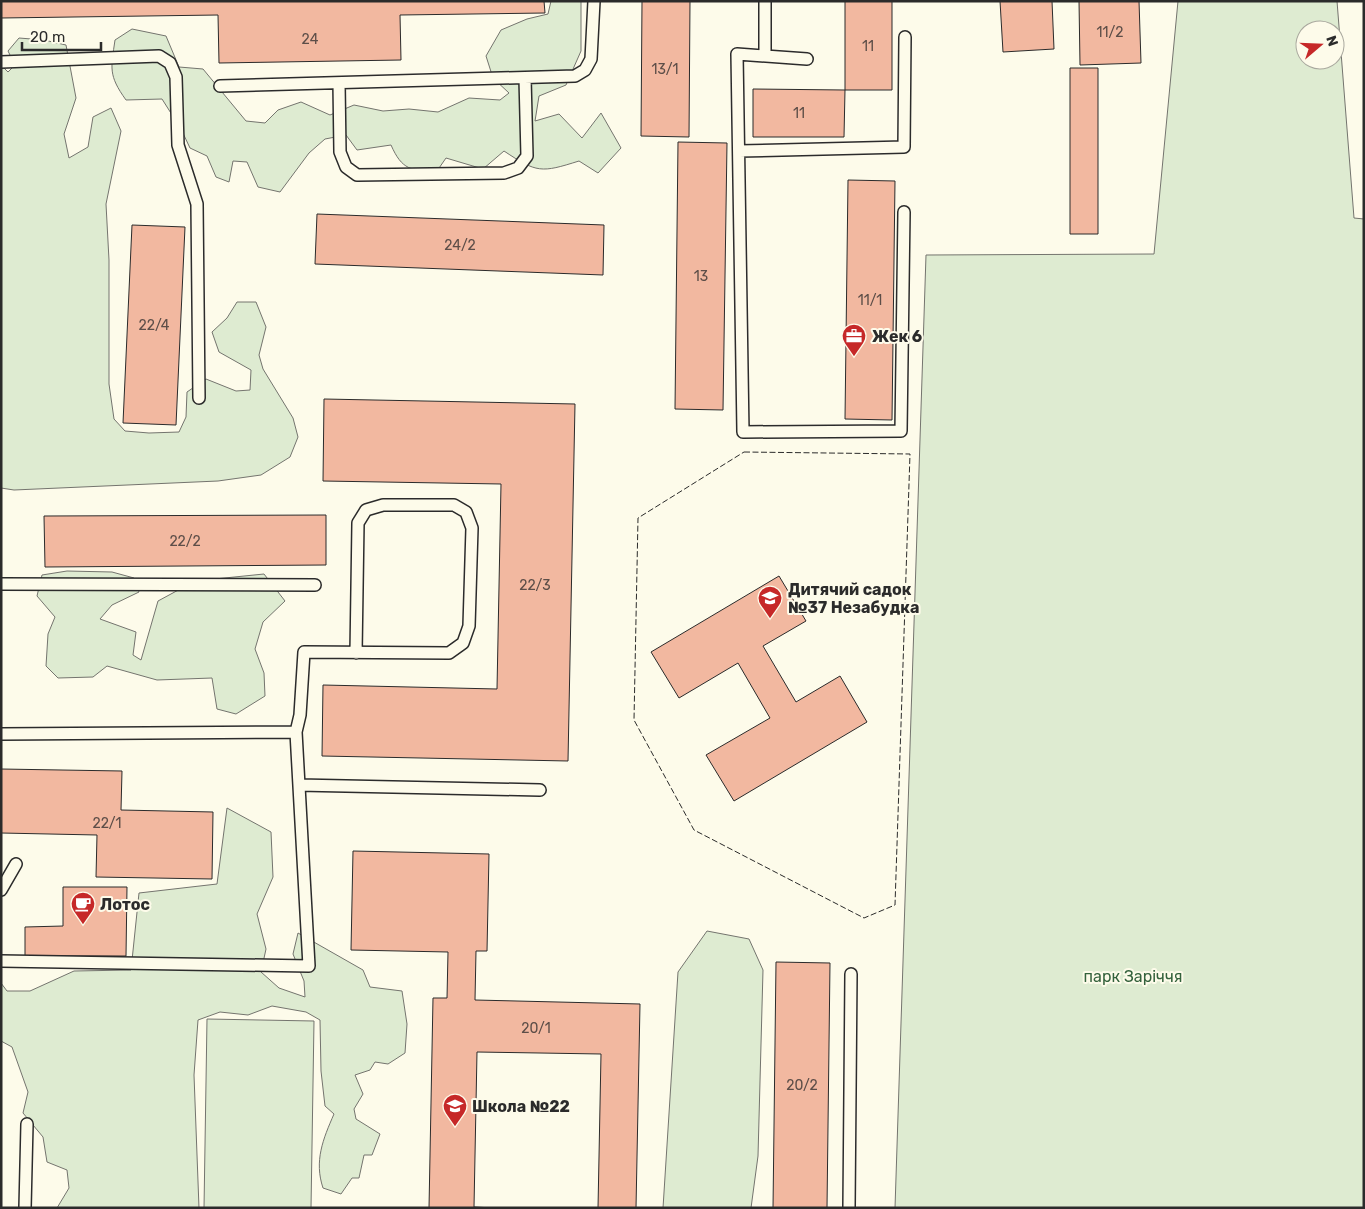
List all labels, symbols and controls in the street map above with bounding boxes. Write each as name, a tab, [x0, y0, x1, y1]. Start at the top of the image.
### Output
scale bar	[22, 20, 101, 52]
north arrow	[1295, 20, 1345, 70]
house number: 11/2	[1097, 24, 1123, 41]
text: 20 m	[30, 28, 65, 46]
house number: 24	[302, 31, 319, 48]
text: N	[1322, 33, 1341, 48]
house number: 11	[862, 38, 874, 55]
house number: 13/1	[651, 61, 679, 78]
house number: 11	[793, 105, 805, 122]
house number: 24/2	[444, 237, 476, 254]
house number: 13	[694, 268, 708, 285]
house number: 11/1	[858, 292, 882, 309]
house number: 22/4	[138, 317, 170, 334]
office icon: Жек 6	[841, 323, 867, 357]
place label: Жек 6	[872, 327, 922, 346]
house number: 22/2	[169, 533, 201, 550]
house number: 22/3	[519, 577, 551, 594]
place label: Дитячий садок №37 Незабудка	[788, 580, 919, 617]
school or university icon: Дитячий садок №37 Незабудка	[757, 585, 783, 619]
house number: 22/1	[92, 815, 122, 832]
cafe icon: Лотос	[70, 891, 96, 925]
place label: Лотос	[100, 895, 150, 914]
park label: парк Заріччя	[1084, 967, 1182, 986]
house number: 20/1	[521, 1020, 551, 1037]
house number: 20/2	[786, 1077, 818, 1094]
school or university icon: Школа №22	[442, 1093, 468, 1127]
place label: Школа №22	[472, 1097, 570, 1116]

